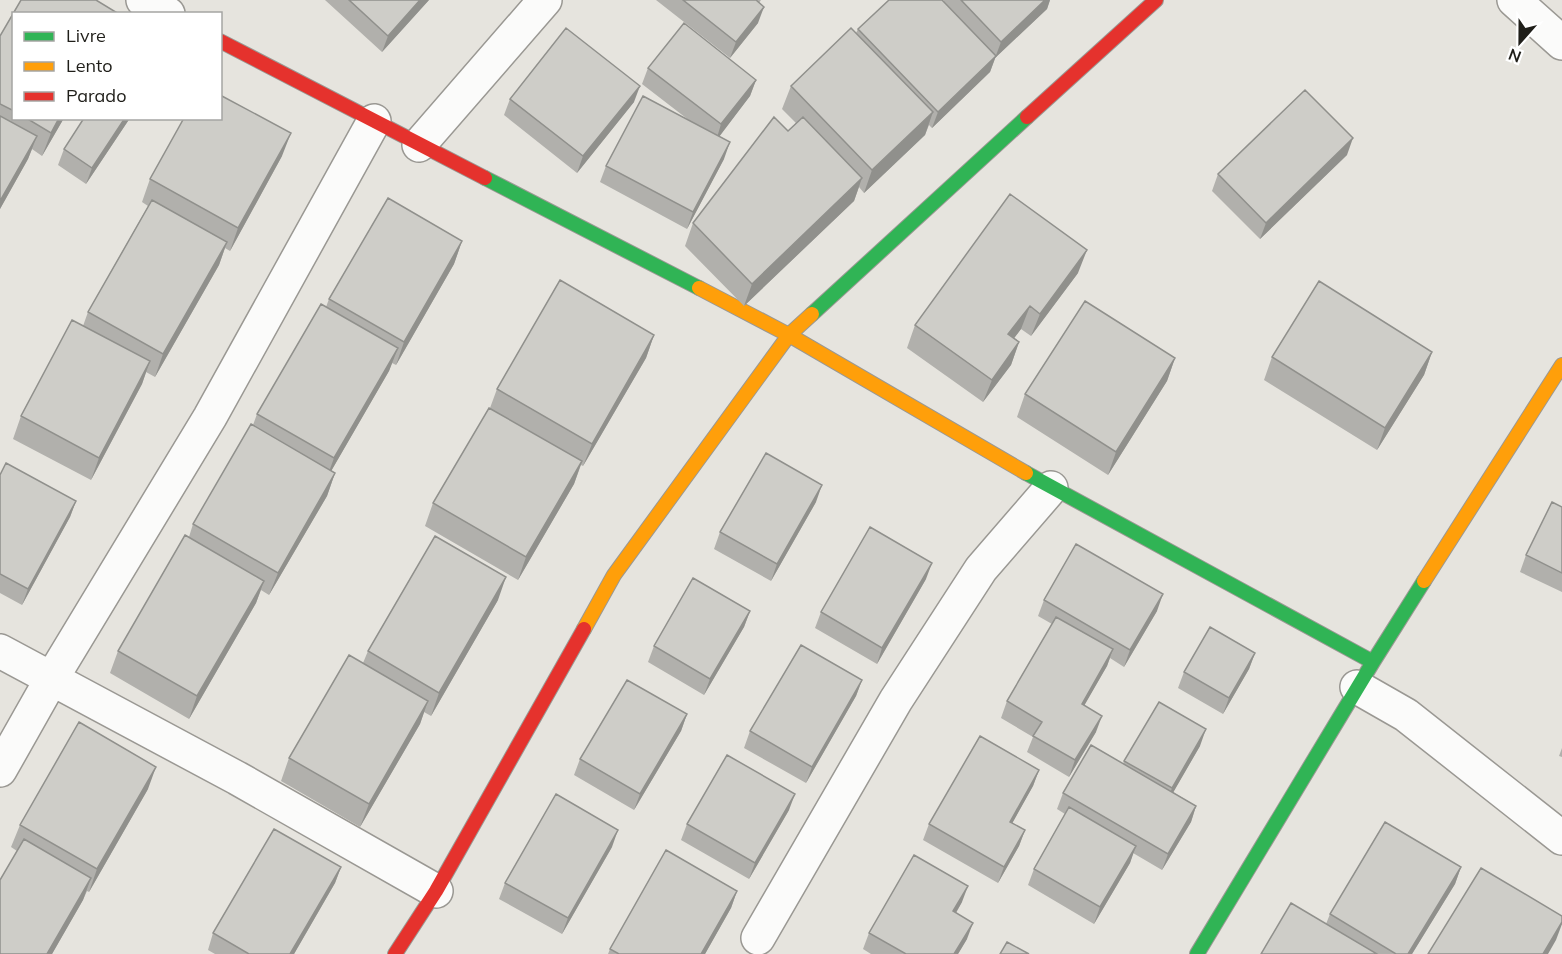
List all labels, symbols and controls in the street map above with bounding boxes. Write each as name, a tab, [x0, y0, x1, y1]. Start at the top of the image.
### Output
legend	[12, 12, 222, 120]
north arrow	[1490, 12, 1550, 72]
text: Livre	[66, 24, 106, 47]
text: N	[1505, 45, 1524, 68]
text: Lento	[66, 54, 113, 77]
text: Parado	[66, 84, 126, 107]

